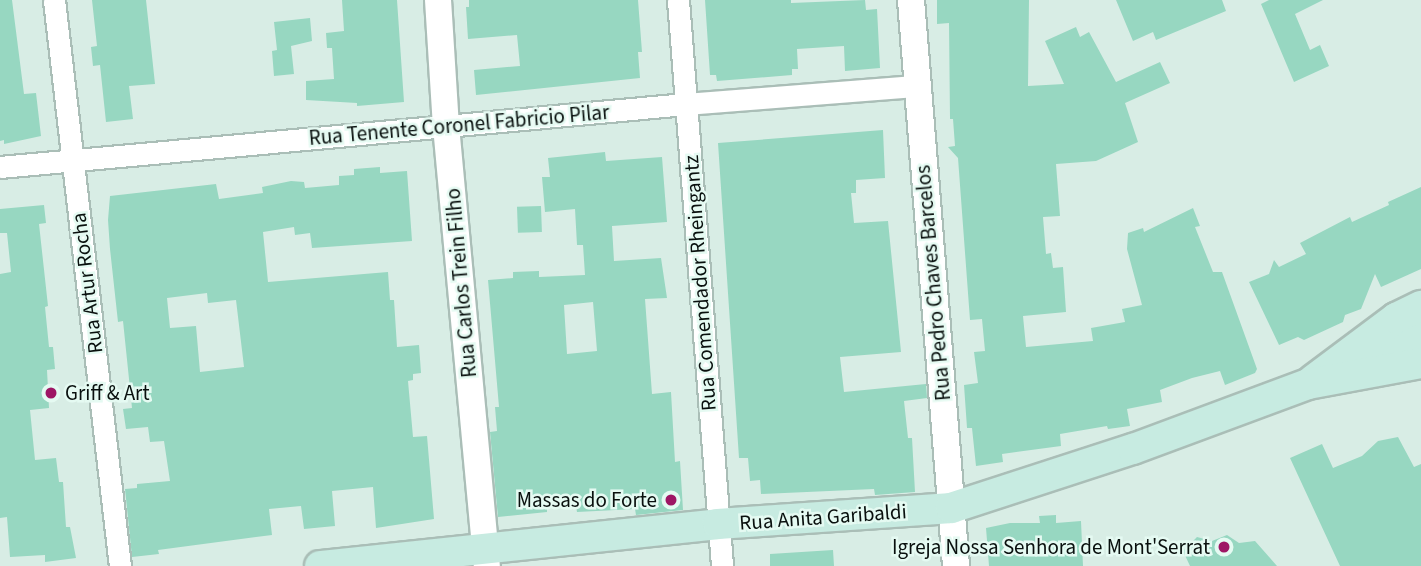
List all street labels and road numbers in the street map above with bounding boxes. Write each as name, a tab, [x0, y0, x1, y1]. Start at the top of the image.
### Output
street label: Rua Tenente Coronel Fabricio Pilar	[308, 99, 610, 151]
street label: Rua Comendador Rheingantz	[678, 154, 722, 412]
street label: Rua Pedro Chaves Barcelos	[910, 164, 956, 402]
street label: Rua Carlos Trein Filho	[440, 187, 482, 379]
street label: Rua Artur Rocha	[66, 211, 108, 355]
street label: Rua Anita Garibaldi	[738, 499, 908, 535]

